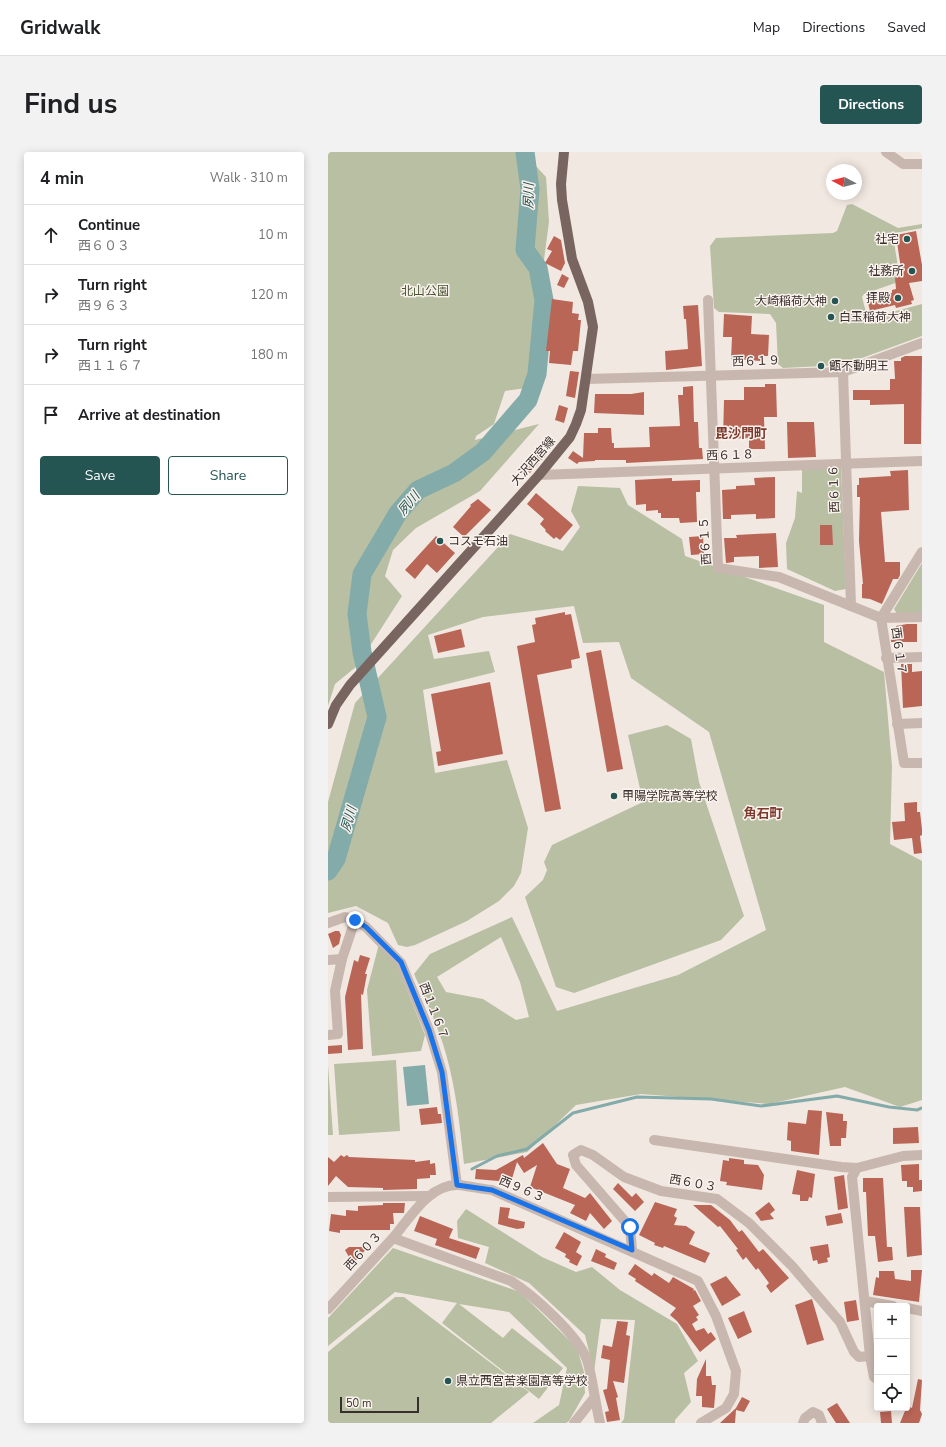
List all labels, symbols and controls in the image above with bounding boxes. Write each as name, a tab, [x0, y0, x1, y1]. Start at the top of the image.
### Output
text: Gridwalk	[20, 15, 100, 41]
text: Map	[753, 18, 780, 37]
text: Directions	[802, 18, 865, 37]
text: Saved	[887, 18, 926, 37]
text: Find us	[24, 85, 118, 123]
button: Directions	[820, 85, 922, 124]
north arrow	[826, 164, 862, 200]
text: 4 min	[40, 167, 84, 190]
text: Walk · 310 m	[210, 169, 288, 187]
water label: 夙川	[520, 181, 538, 209]
text: Continue	[78, 215, 140, 235]
icon: ahead	[40, 224, 62, 246]
text: 10 m	[258, 226, 288, 244]
place label: 社宅	[875, 231, 899, 247]
marker: 社宅	[902, 234, 912, 244]
text: 西６０３	[78, 237, 130, 255]
place label: 社務所	[868, 263, 904, 279]
marker: 社務所	[907, 266, 917, 276]
text: Turn right	[78, 275, 147, 295]
park label: 北山公園	[401, 283, 449, 299]
icon: right	[40, 284, 62, 306]
text: 120 m	[250, 286, 288, 304]
place label: 拝殿	[866, 290, 890, 306]
place label: 大崎稲荷大神	[755, 293, 827, 309]
marker: 拝殿	[893, 293, 903, 303]
marker: 大崎稲荷大神	[830, 296, 840, 306]
text: 西９６３	[78, 297, 130, 315]
place label: 白玉稲荷大神	[839, 309, 911, 325]
marker: 白玉稲荷大神	[826, 312, 836, 322]
text: Turn right	[78, 335, 147, 355]
icon: right	[40, 344, 62, 366]
text: 180 m	[250, 346, 288, 364]
street label: 西６１９	[732, 352, 780, 370]
text: 西１１６７	[78, 357, 143, 375]
place label: 甑不動明王	[829, 358, 889, 374]
marker: 甑不動明王	[816, 361, 826, 371]
icon: arrive	[40, 404, 62, 426]
text: Arrive at destination	[78, 405, 221, 425]
district label: 毘沙門町	[715, 425, 767, 443]
street label: 大沢西宮線	[507, 433, 559, 489]
street label: 西６１８	[706, 446, 754, 464]
button: Save	[40, 456, 160, 495]
button: Share	[168, 456, 288, 495]
street label: 西６１６	[825, 465, 843, 513]
water label: 夙川	[394, 486, 425, 519]
street label: 西６１５	[695, 516, 715, 566]
place label: コスモ石油	[448, 533, 508, 549]
marker: コスモ石油	[435, 536, 445, 546]
street label: 西６１７	[888, 626, 910, 676]
place label: 甲陽学院高等学校	[622, 788, 718, 804]
marker: 甲陽学院高等学校	[609, 791, 619, 801]
water label: 夙川	[337, 802, 362, 834]
district label: 角石町	[743, 805, 783, 823]
route end	[346, 911, 364, 929]
street label: 西１１６７	[416, 980, 452, 1042]
street label: 西６０３	[668, 1171, 718, 1195]
street label: 西９６３	[497, 1172, 547, 1206]
route start	[621, 1218, 639, 1236]
street label: 西６０３	[341, 1228, 385, 1274]
map controls	[874, 1303, 910, 1411]
button: +	[874, 1303, 910, 1339]
button: −	[874, 1339, 910, 1375]
place label: 県立西宮苦楽園高等学校	[456, 1373, 588, 1389]
button: locate	[874, 1375, 910, 1411]
marker: 県立西宮苦楽園高等学校	[443, 1376, 453, 1386]
scale bar	[340, 1395, 419, 1414]
text: 50 m	[346, 1396, 371, 1411]

